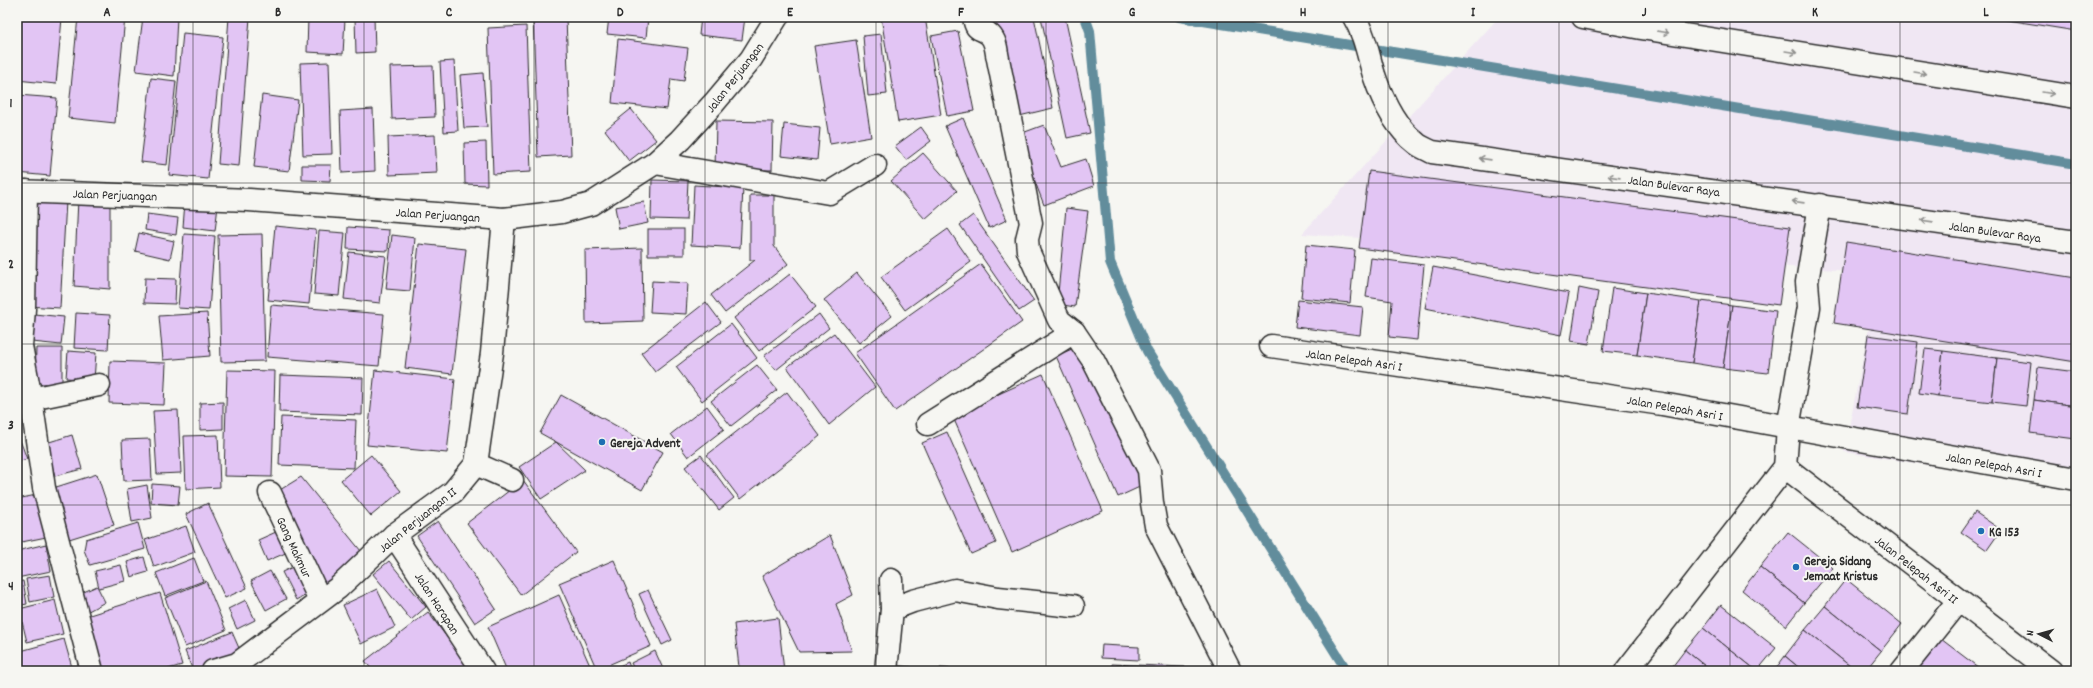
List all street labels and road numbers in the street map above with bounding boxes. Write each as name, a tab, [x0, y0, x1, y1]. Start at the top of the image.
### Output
street label: Jalan Perjuangan	[703, 39, 769, 118]
street label: Jalan Bulevar Raya	[1626, 172, 1722, 203]
street label: Jalan Perjuangan	[72, 186, 157, 207]
street label: Jalan Perjuangan	[395, 204, 481, 229]
street label: Jalan Bulevar Raya	[1947, 218, 2043, 249]
street label: Jalan Pelepah Asri I	[1304, 345, 1403, 378]
street label: Jalan Pelepah Asri I	[1625, 392, 1724, 427]
street label: Jalan Pelepah Asri I	[1944, 449, 2043, 484]
street label: Jalan Perjuangan II	[376, 484, 462, 558]
street label: Gang Makmur	[270, 514, 315, 582]
street label: Jalan Pelepah Asri II	[1870, 532, 1961, 610]
street label: Jalan Harapan	[409, 570, 463, 639]

